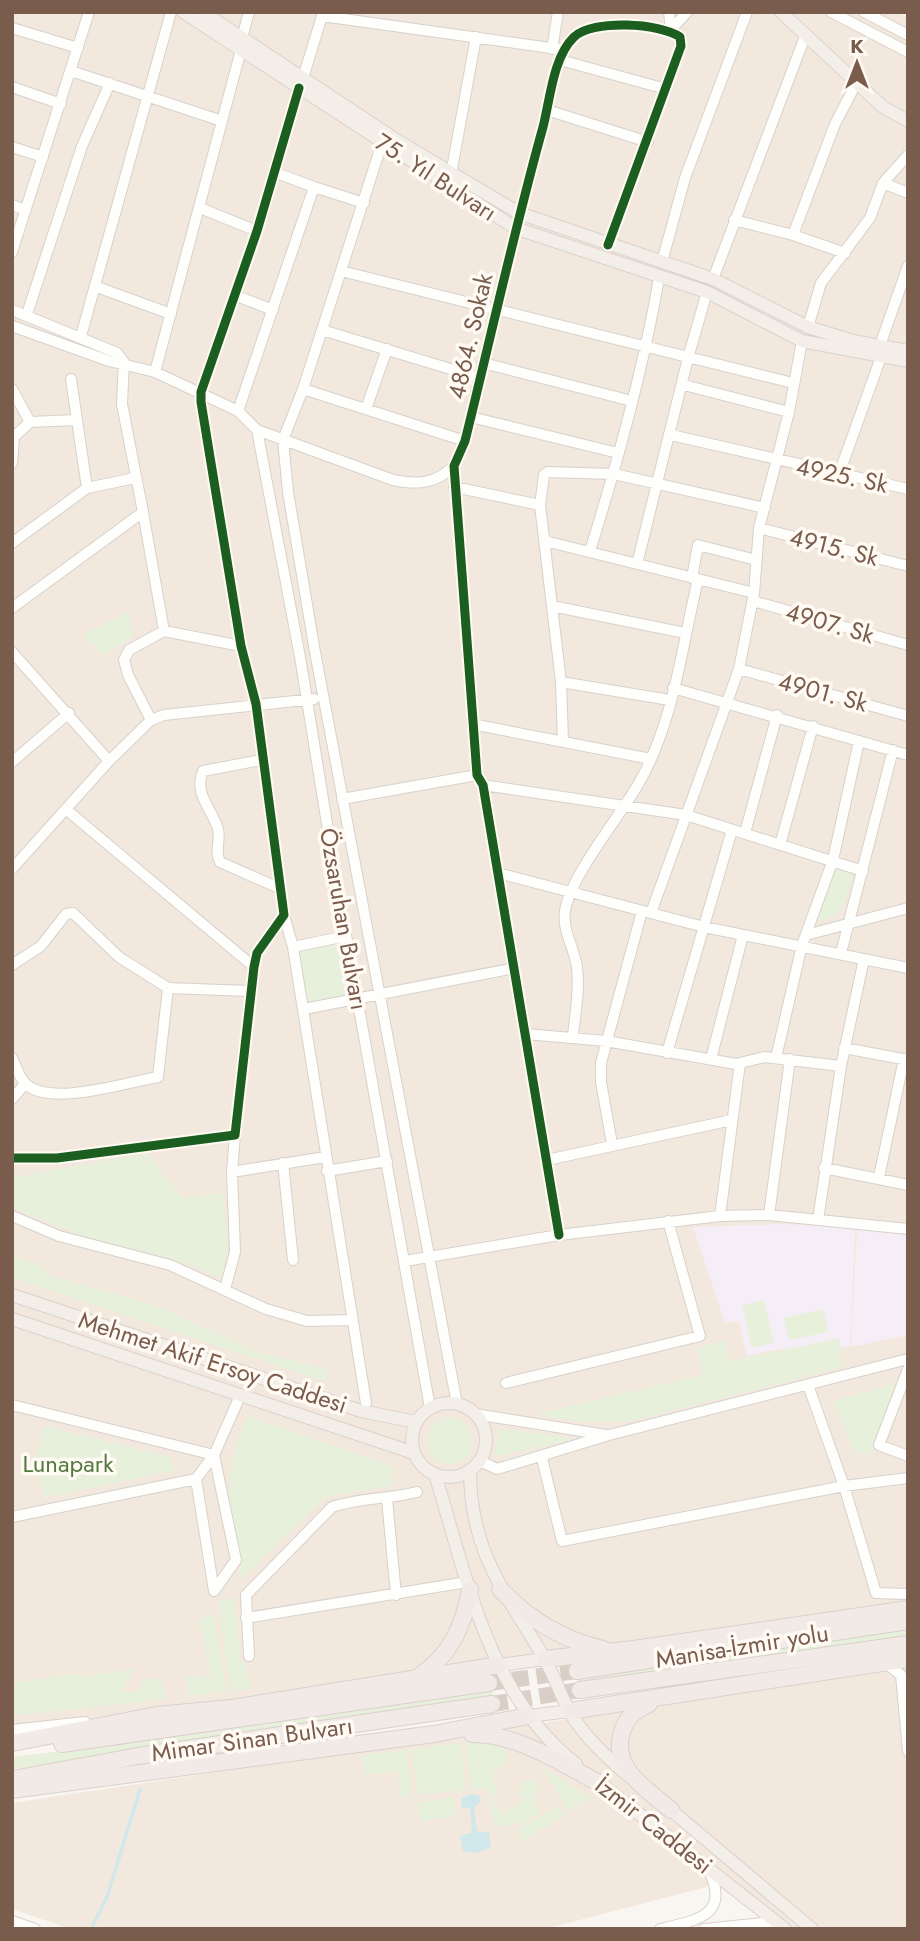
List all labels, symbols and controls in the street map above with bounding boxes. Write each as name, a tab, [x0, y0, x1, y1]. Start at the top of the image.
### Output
north arrow	[822, 28, 892, 98]
text: K	[850, 33, 864, 60]
street label: 75. Yıl Bulvarı	[368, 124, 504, 230]
street label: 4864. Sokak	[439, 269, 502, 402]
street label: 4925. Sk	[793, 448, 892, 502]
street label: 4915. Sk	[786, 519, 882, 575]
street label: 4907. Sk	[782, 594, 879, 652]
street label: 4901. Sk	[774, 663, 872, 721]
street label: Özsaruhan Bulvarı	[311, 825, 377, 1013]
street label: Mehmet Akif Ersoy Caddesi	[74, 1302, 352, 1422]
park label: Lunapark	[22, 1446, 114, 1481]
street label: Manisa-İzmir yolu	[653, 1615, 831, 1677]
street label: Mimar Sinan Bulvarı	[149, 1708, 355, 1770]
street label: İzmir Caddesi	[588, 1768, 720, 1882]

